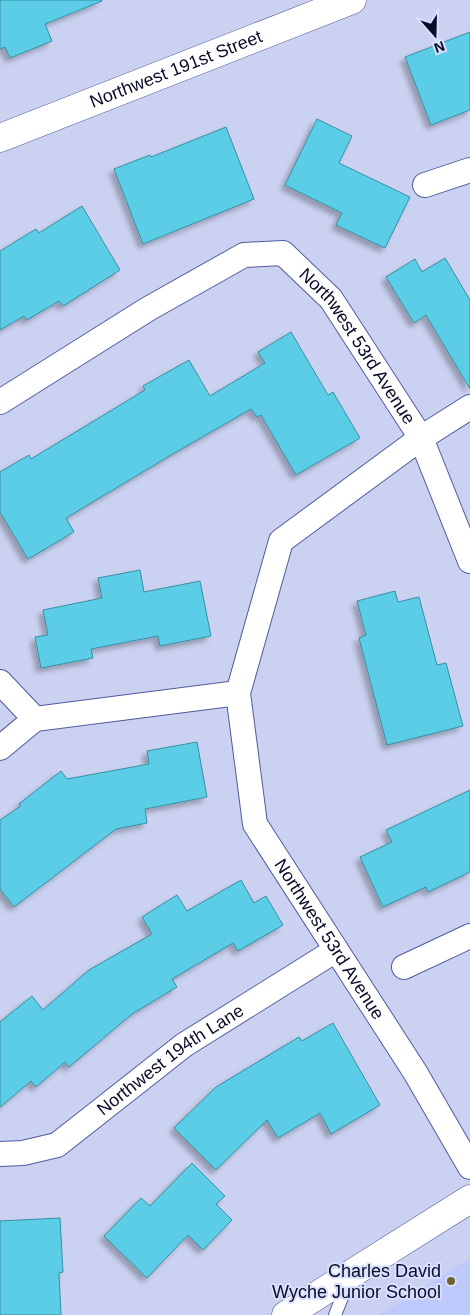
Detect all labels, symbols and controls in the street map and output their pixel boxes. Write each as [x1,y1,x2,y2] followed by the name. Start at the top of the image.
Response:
[410,10,460,60] north arrow
[87,26,265,112] street label: Northwest 191st Street
[432,38,447,56] text: N
[295,264,419,428] street label: Northwest 53rd Avenue
[270,855,388,1023] street label: Northwest 53rd Avenue
[93,1000,247,1119] street label: Northwest 194th Lane
[272,1261,441,1302] place label: Charles David Wyche Junior School
[445,1275,457,1287] marker: Charles David Wyche Junior School

